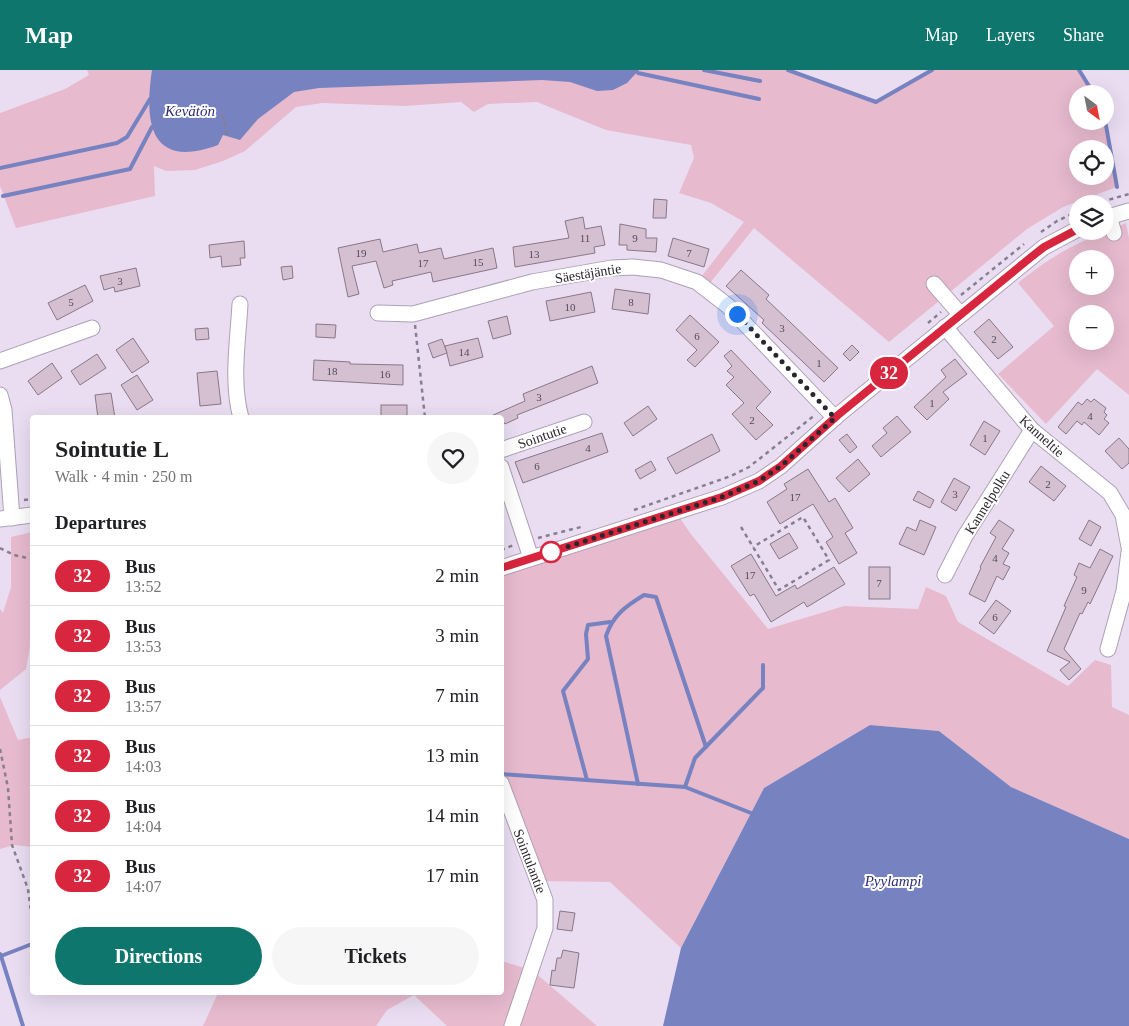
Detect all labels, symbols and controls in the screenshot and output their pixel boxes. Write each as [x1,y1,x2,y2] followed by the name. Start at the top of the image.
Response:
[25,22,73,48] text: Map
[925,25,958,45] text: Map
[986,25,1035,45] text: Layers
[1063,25,1104,45] text: Share
[1069,85,1114,130] north arrow
[1069,85,1114,350] map controls
[164,103,215,119] water label: Kevätön
[1069,140,1114,185] button: locate
[1069,195,1114,240] button: layers
[580,232,590,244] house number: 11
[632,232,638,244] house number: 9
[356,247,367,259] house number: 19
[686,247,692,259] house number: 7
[529,248,540,260] house number: 13
[1069,250,1114,295] button: +
[473,256,484,268] house number: 15
[418,257,429,269] house number: 17
[554,261,622,286] street label: Säestäjäntie
[117,275,123,287] house number: 3
[68,296,74,308] house number: 5
[628,296,634,308] house number: 8
[565,301,576,313] house number: 10
[725,302,750,327] your location
[1069,305,1114,350] button: −
[779,322,785,334] house number: 3
[694,330,700,342] house number: 6
[991,333,997,345] house number: 2
[459,346,470,358] house number: 14
[816,357,822,369] house number: 1
[866,357,912,389] line badge: 32
[880,363,898,383] text: 32
[327,365,338,377] house number: 18
[380,368,391,380] house number: 16
[536,391,542,403] house number: 3
[929,397,935,409] house number: 1
[1087,410,1093,422] house number: 4
[1016,413,1067,460] street label: Kanneltie
[749,414,755,426] house number: 2
[516,421,569,452] street label: Sointutie
[427,432,479,484] button: heart
[982,432,988,444] house number: 1
[55,436,169,462] text: Sointutie L
[585,442,591,454] house number: 4
[534,460,540,472] house number: 6
[55,468,192,485] text: Walk · 4 min · 250 m
[962,468,1013,537] street label: Kannelpolku
[1045,478,1051,490] house number: 2
[952,488,958,500] house number: 3
[790,491,801,503] house number: 17
[55,512,146,533] text: Departures
[540,541,562,563] unlabelled marker
[992,552,998,564] house number: 4
[125,556,156,577] text: Bus
[435,565,479,586] text: 2 min
[74,566,92,586] text: 32
[745,569,756,581] house number: 17
[876,577,882,589] house number: 7
[125,578,161,595] text: 13:52
[1081,584,1087,596] house number: 9
[992,611,998,623] house number: 6
[125,616,156,637] text: Bus
[435,625,479,646] text: 3 min
[74,626,92,646] text: 32
[125,638,161,655] text: 13:53
[125,676,156,697] text: Bus
[435,685,479,706] text: 7 min
[74,686,92,706] text: 32
[125,698,161,715] text: 13:57
[125,736,156,757] text: Bus
[426,745,479,766] text: 13 min
[74,746,92,766] text: 32
[125,758,161,775] text: 14:03
[125,796,156,817] text: Bus
[426,805,479,826] text: 14 min
[74,806,92,826] text: 32
[125,818,161,835] text: 14:04
[510,827,549,895] street label: Sointulantie
[125,856,156,877] text: Bus
[426,865,479,886] text: 17 min
[74,866,92,886] text: 32
[864,873,921,889] water label: Pyylampi
[125,878,161,895] text: 14:07
[55,927,262,985] button: Directions
[272,927,479,985] button: Tickets

